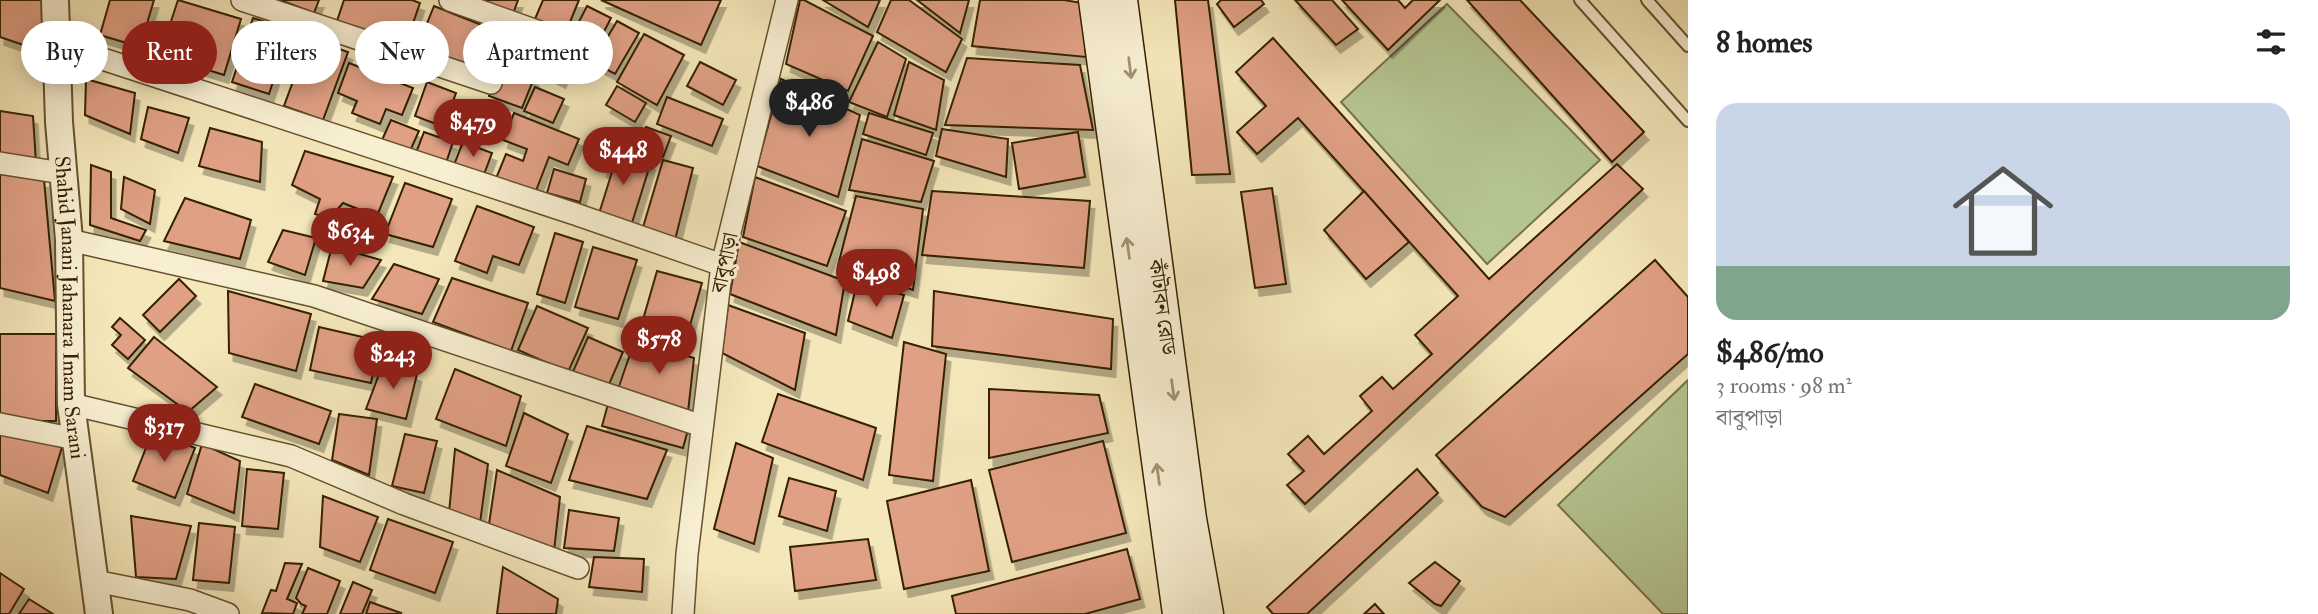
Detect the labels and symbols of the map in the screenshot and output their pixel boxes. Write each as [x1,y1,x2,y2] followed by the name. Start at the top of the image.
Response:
[1124,56,1137,79] one-way arrow
[768,80,850,139] pin: $486
[432,100,514,159] pin: $479
[582,128,664,187] pin: $448
[48,155,92,461] street label: Shahid Janani Jahanara Imam Sarani
[309,208,391,268] pin: $634
[705,230,745,297] street label: বাবুপাড়া
[1121,237,1134,260] one-way arrow
[835,250,917,309] pin: $498
[1142,256,1182,358] street label: কাঁটাবন রোড
[618,316,700,376] pin: $578
[352,332,434,391] pin: $243
[1167,378,1180,401] one-way arrow
[123,405,205,464] pin: $317
[1151,463,1164,485] one-way arrow

